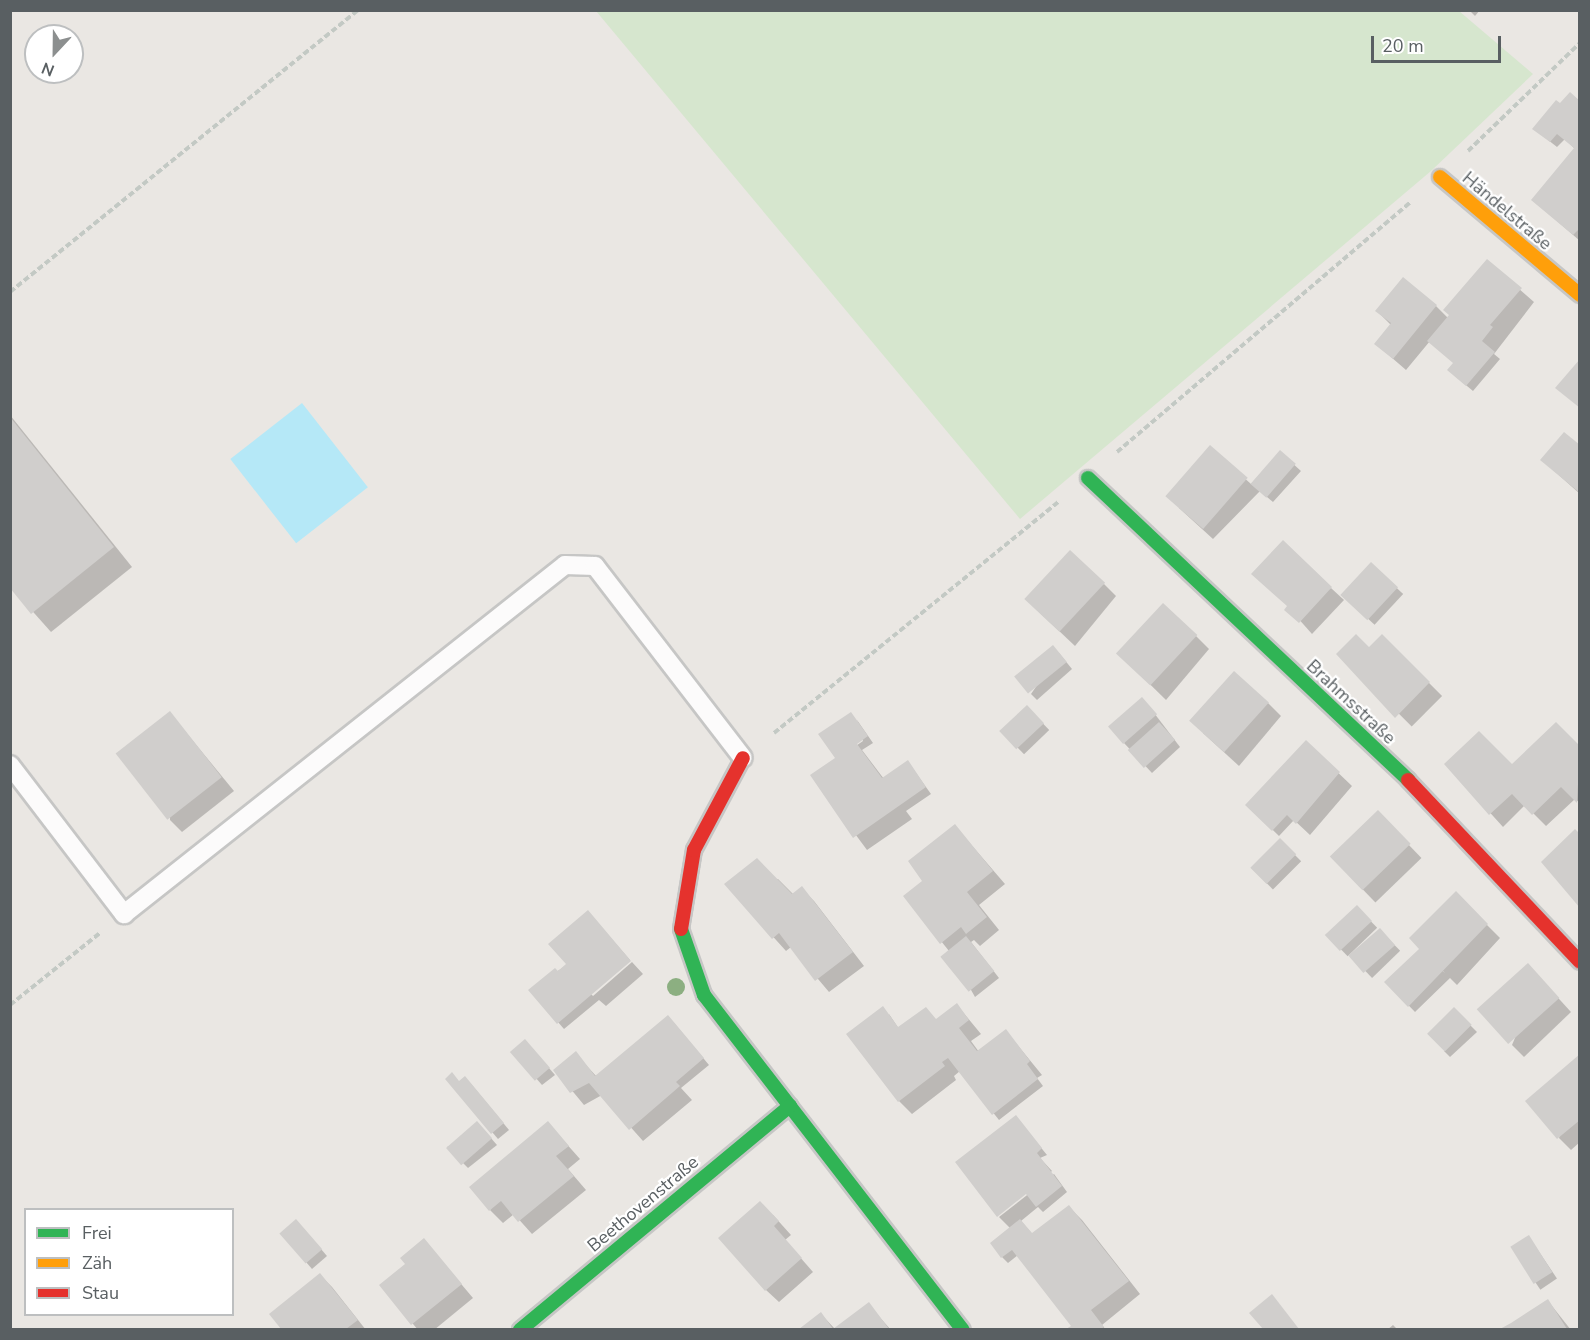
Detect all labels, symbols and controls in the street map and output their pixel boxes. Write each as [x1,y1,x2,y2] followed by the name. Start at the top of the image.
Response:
[24,24,84,84] north arrow
[1374,24,1504,62] scale bar
[1382,34,1424,58] text: 20 m
[38,56,58,81] text: N
[1458,167,1556,255] street label: Händelstraße
[1302,655,1400,749] street label: Brahmsstraße
[583,1151,703,1257] street label: Beethovenstraße
[24,1208,234,1316] legend
[82,1221,112,1245] text: Frei
[82,1251,112,1275] text: Zäh
[82,1281,119,1305] text: Stau

